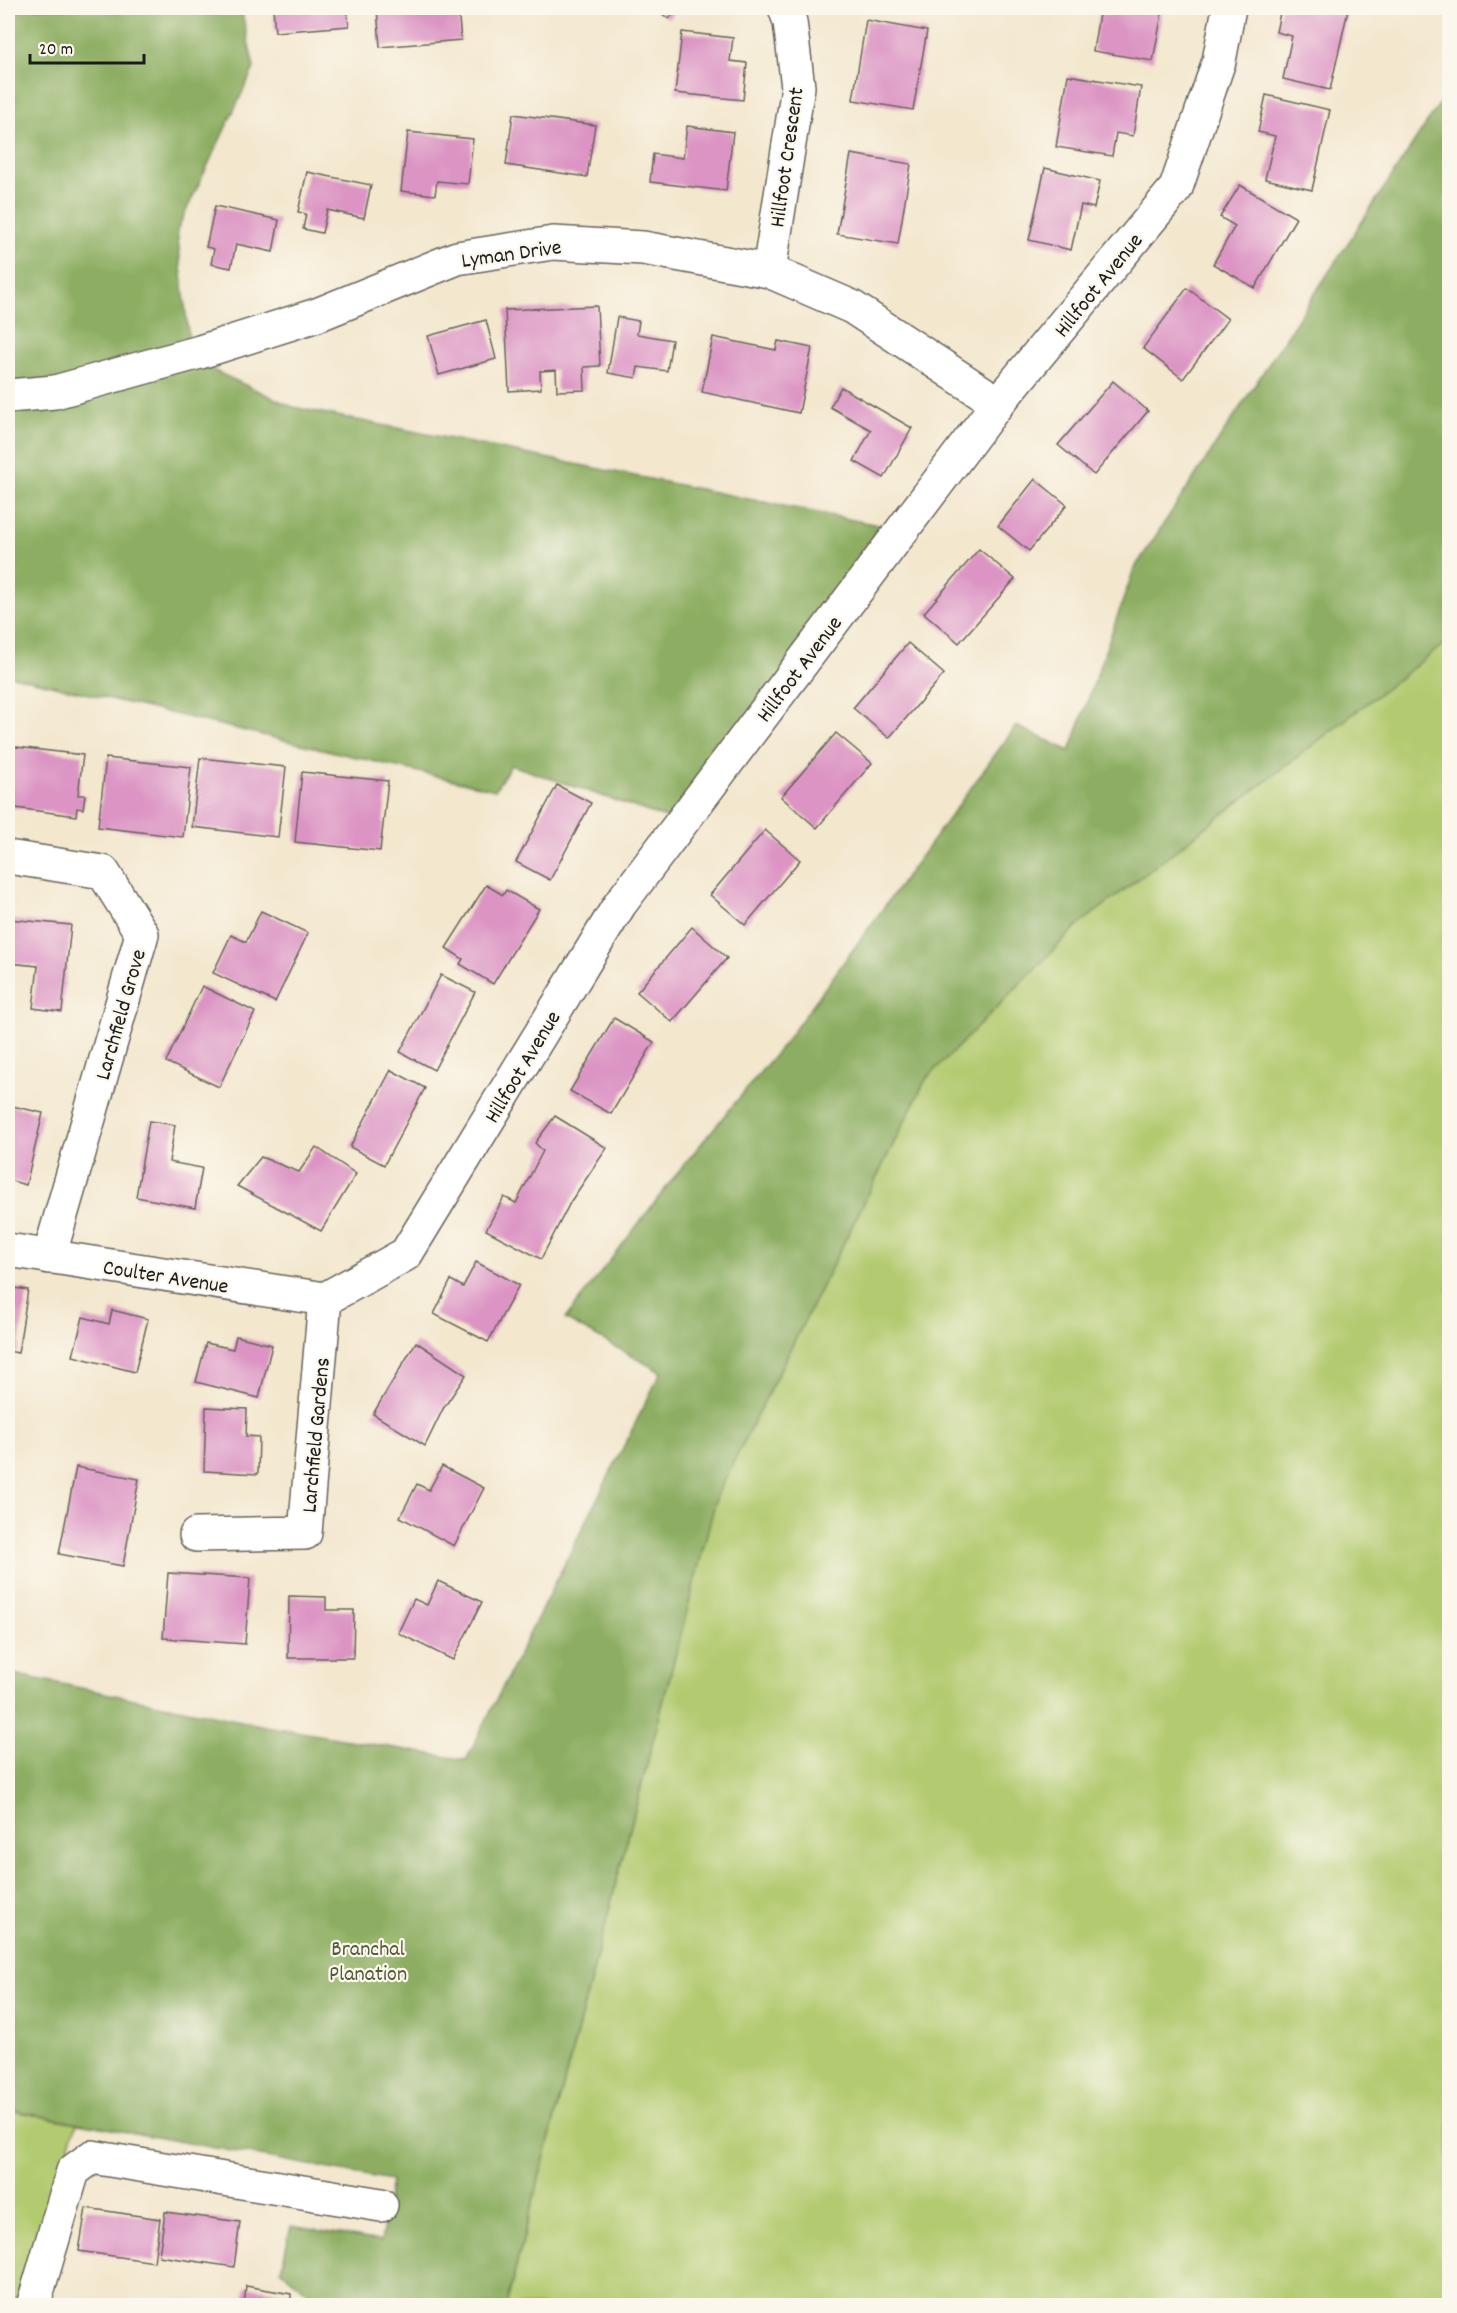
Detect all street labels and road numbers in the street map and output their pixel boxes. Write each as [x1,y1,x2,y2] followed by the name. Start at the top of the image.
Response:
[763,86,814,229] street label: Hillfoot Crescent
[1048,227,1152,345] street label: Hillfoot Avenue
[459,233,564,278] street label: Lyman Drive
[750,610,851,730] street label: Hillfoot Avenue
[89,946,156,1084] street label: Larchfield Grove
[478,1006,570,1130] street label: Hillfoot Avenue
[101,1253,230,1304] street label: Coulter Avenue
[295,1356,340,1514] street label: Larchfield Gardens

